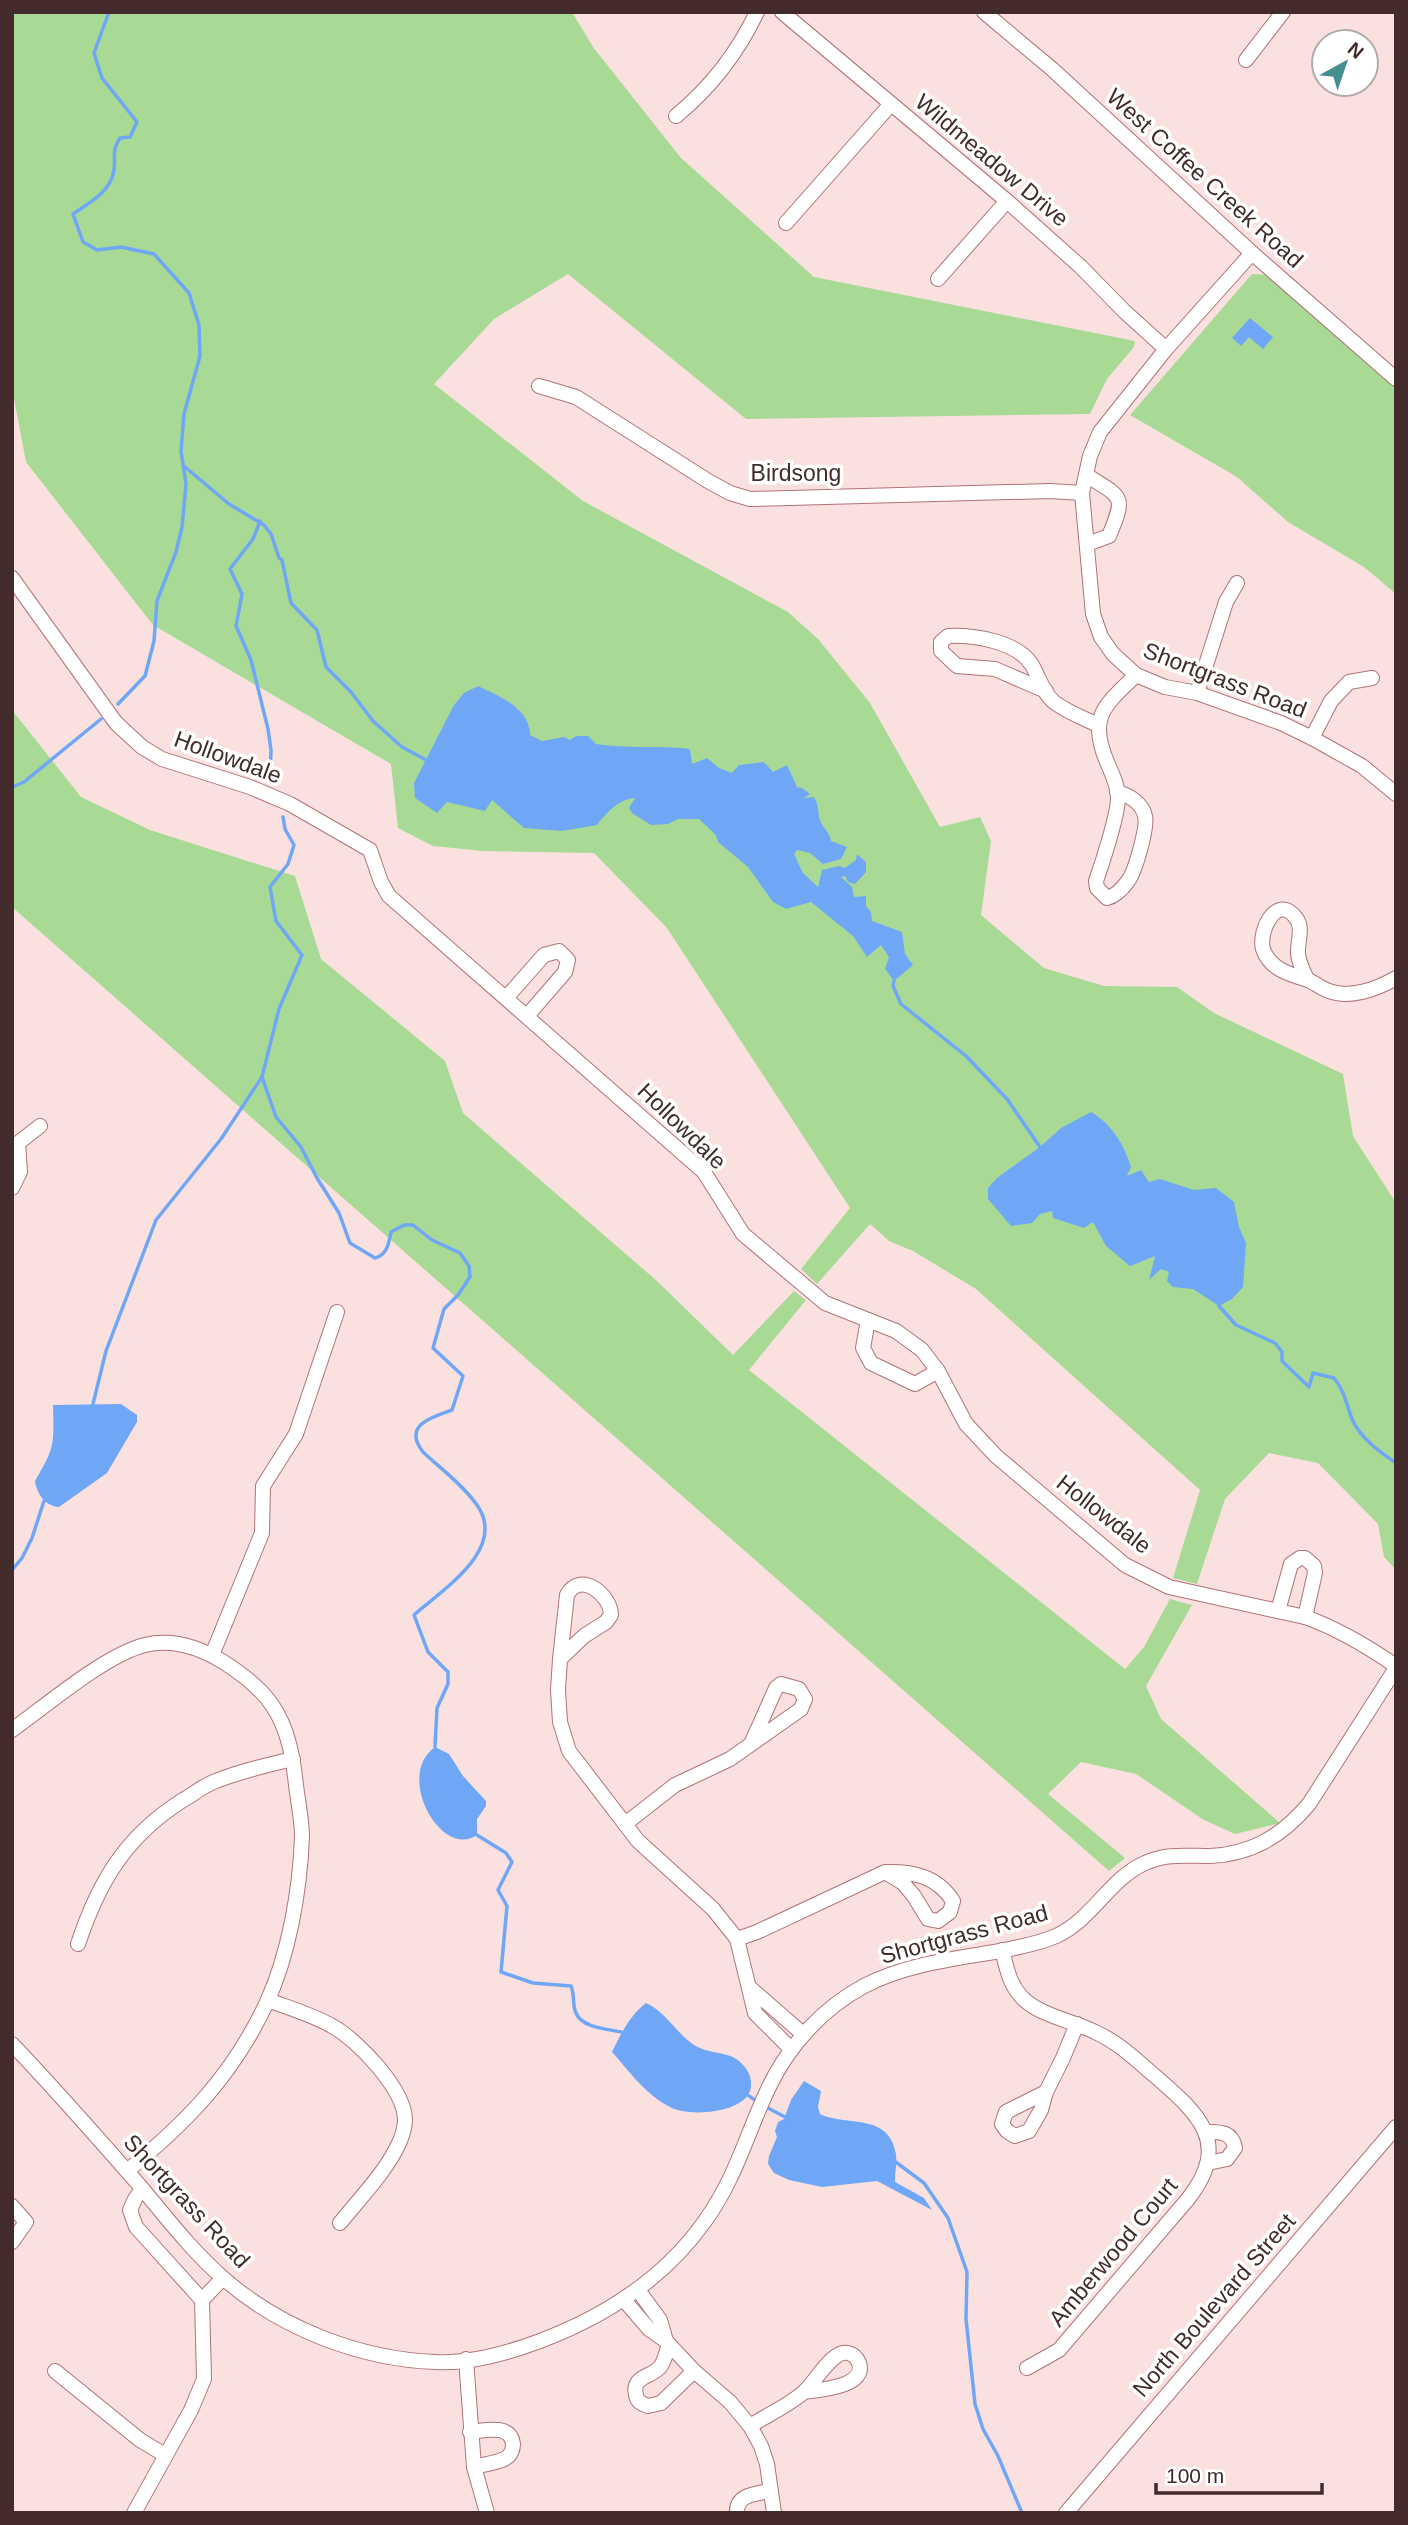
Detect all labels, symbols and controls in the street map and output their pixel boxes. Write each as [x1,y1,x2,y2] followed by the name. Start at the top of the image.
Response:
[1310,28,1380,98] north arrow
[1344,38,1368,63] text: N
[1102,83,1308,273] street label: West Coffee Creek Road
[910,88,1074,232] street label: Wildmeadow Drive
[751,460,841,486] street label: Birdsong
[1140,637,1310,723] street label: Shortgrass Road
[171,726,285,788] street label: Hollowdale
[633,1078,731,1174] street label: Hollowdale
[1052,1469,1156,1559] street label: Hollowdale
[877,1899,1051,1969] street label: Shortgrass Road
[119,2129,255,2273] street label: Shortgrass Road
[1043,2172,1183,2331] street label: Amberwood Court
[1127,2208,1301,2402] street label: North Boulevard Street
[1156,2452,1322,2496] scale bar
[1166,2464,1224,2487] text: 100 m

